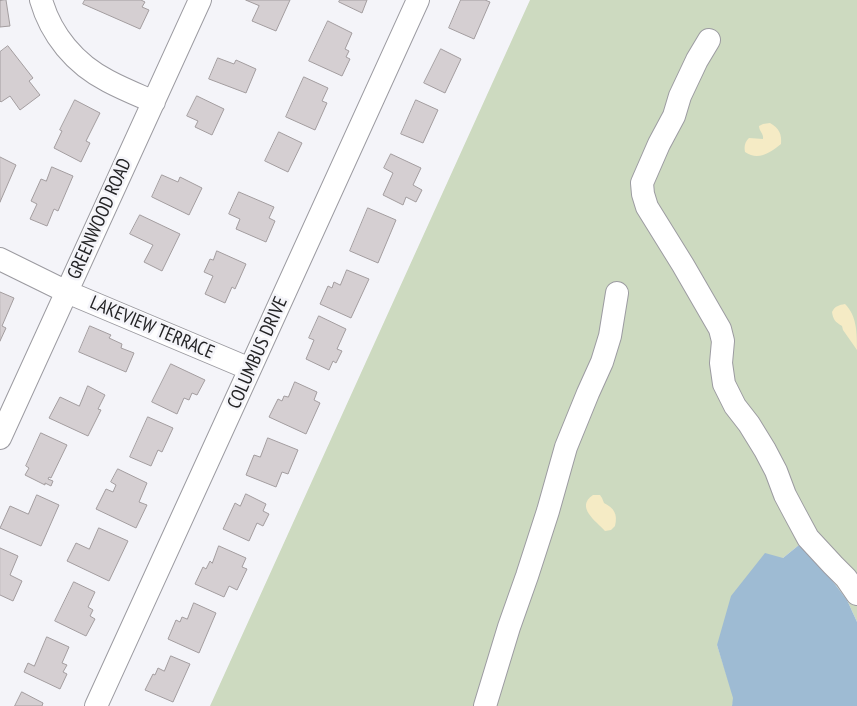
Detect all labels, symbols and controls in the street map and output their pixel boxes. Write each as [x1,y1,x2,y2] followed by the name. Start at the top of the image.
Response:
[63,155,137,283] street label: GREENWOOD ROAD
[87,292,217,364] street label: LAKEVIEW TERRACE
[223,294,293,412] street label: COLUMBUS DRIVE

